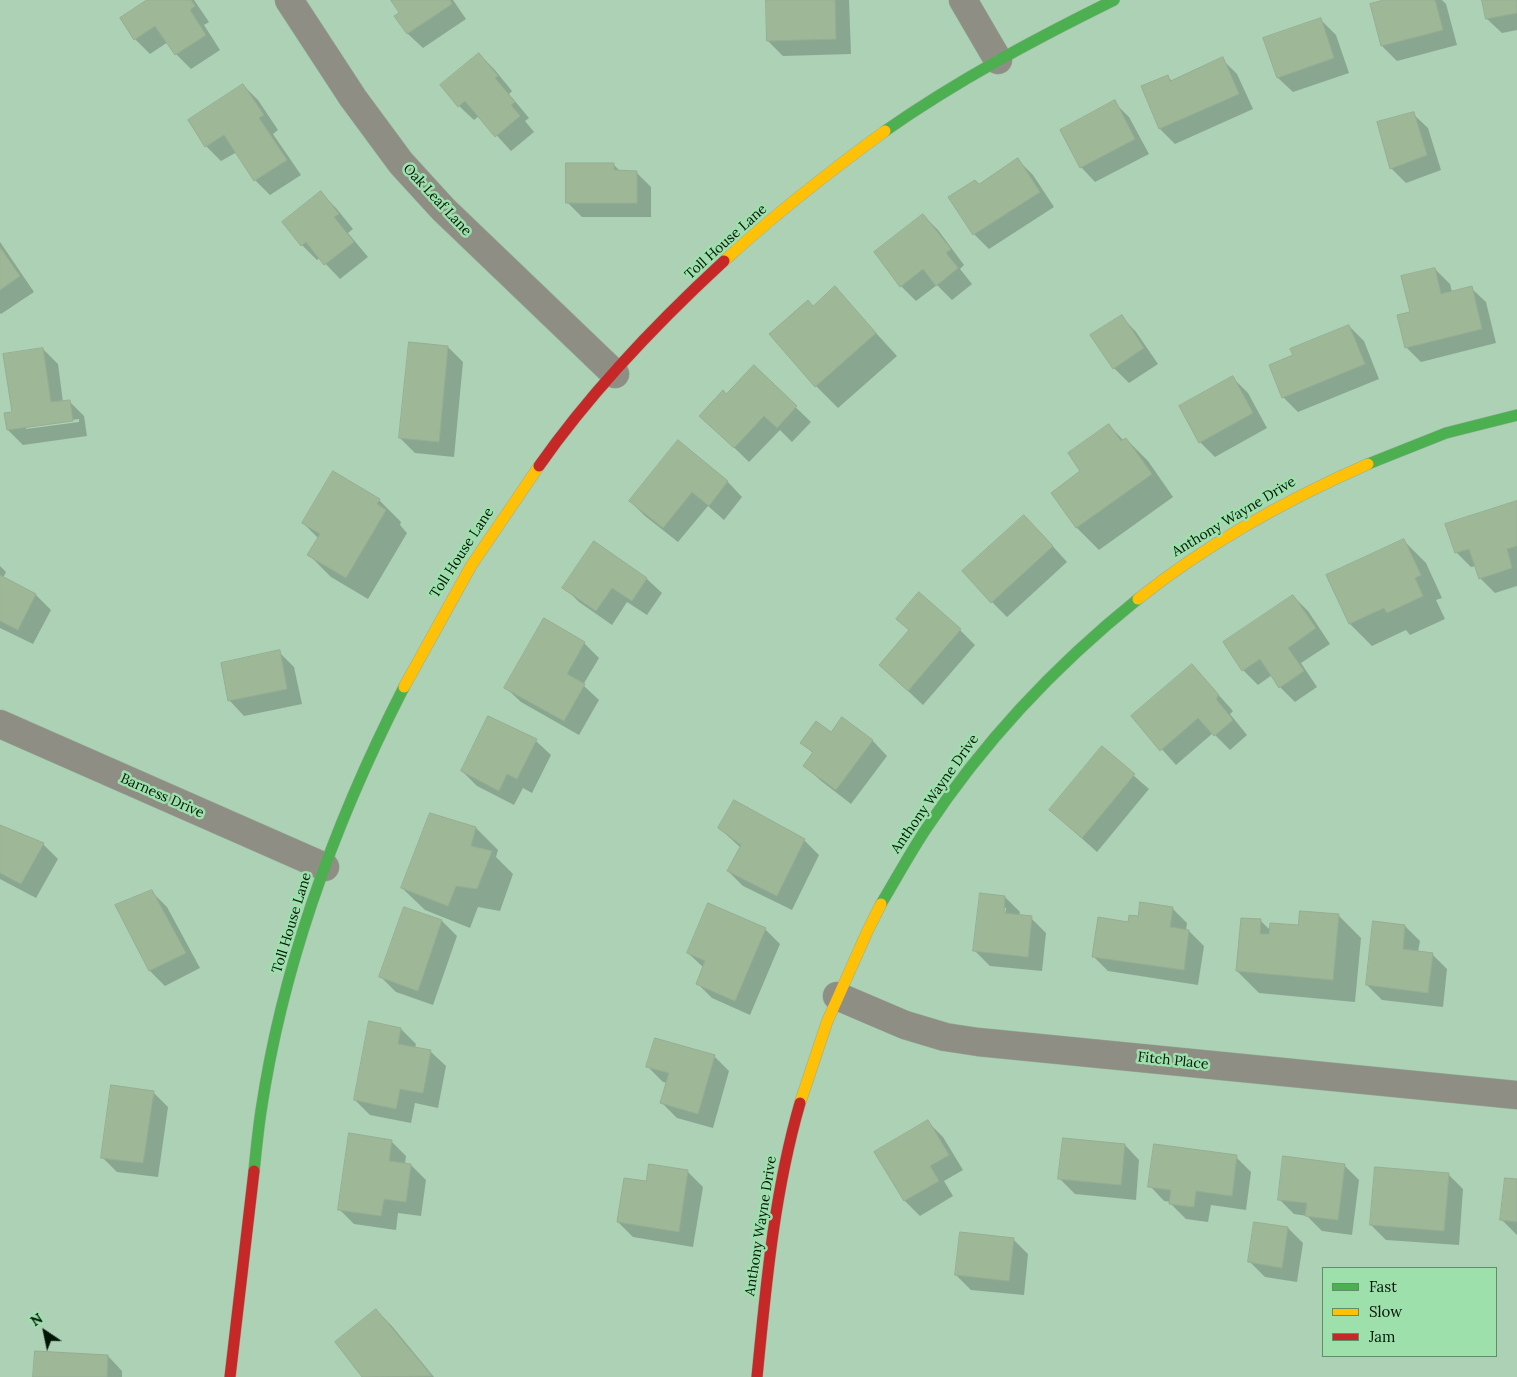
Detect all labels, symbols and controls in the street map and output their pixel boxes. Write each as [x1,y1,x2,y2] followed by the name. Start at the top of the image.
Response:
[399,160,475,240] street label: Oak Leaf Lane
[682,201,770,283] street label: Toll House Lane
[1169,473,1299,561] street label: Anthony Wayne Drive
[427,505,497,601] street label: Toll House Lane
[888,731,982,857] street label: Anthony Wayne Drive
[118,770,206,822] street label: Barness Drive
[269,871,315,975] street label: Toll House Lane
[1137,1049,1209,1073] street label: Fitch Place
[742,1155,780,1297] street label: Anthony Wayne Drive
[1322,1267,1497,1357] legend
[1369,1277,1397,1296] text: Fast
[1369,1302,1402,1321] text: Slow
[20,1307,70,1357] north arrow
[27,1309,46,1330] text: N
[1369,1327,1396,1346] text: Jam

